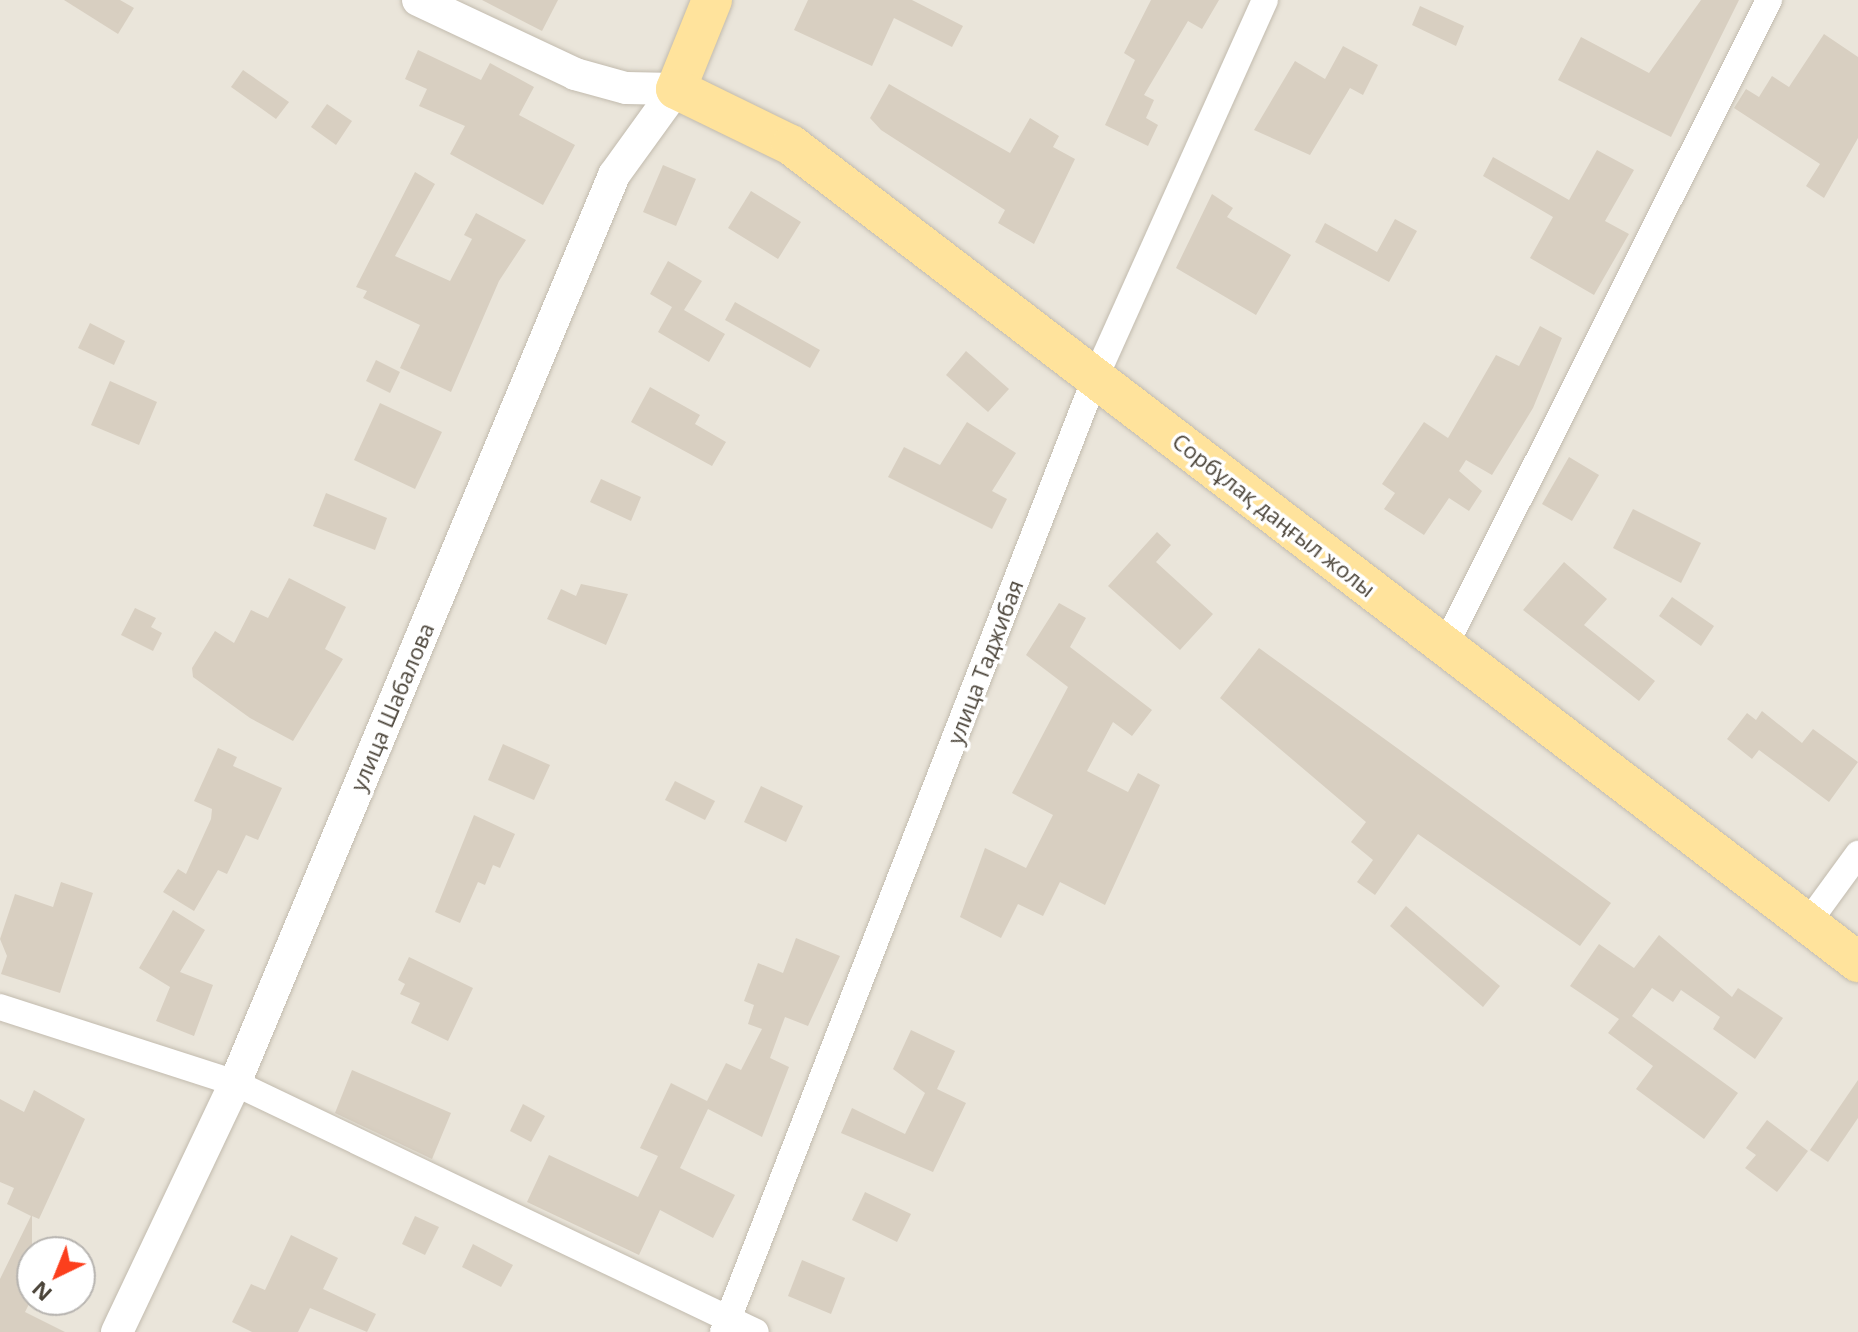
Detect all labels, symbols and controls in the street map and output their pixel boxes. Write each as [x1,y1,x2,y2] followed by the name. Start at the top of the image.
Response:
[1167,428,1381,602] street label: Сорбұлақ даңғыл жолы
[942,576,1028,748] street label: улица Таджибая
[345,619,439,795] street label: улица Шабалова
[16,1236,96,1316] north arrow
[24,1275,58,1309] text: N

